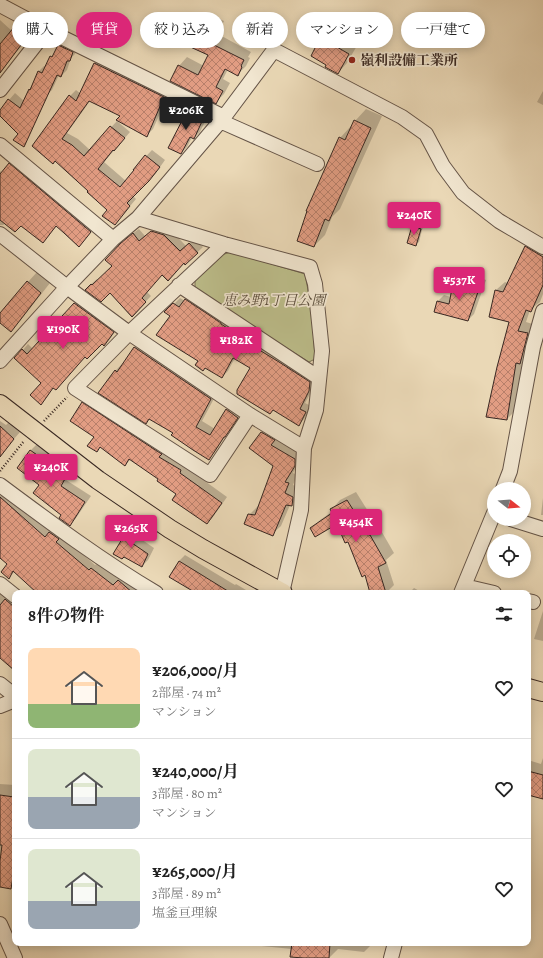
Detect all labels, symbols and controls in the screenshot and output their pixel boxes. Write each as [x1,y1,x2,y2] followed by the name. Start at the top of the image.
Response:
[12,12,68,48] chip: 購入
[76,12,132,48] chip: 賃貸
[140,12,224,48] chip: 絞り込み
[232,12,288,48] chip: 新着
[296,12,393,48] chip: マンション
[401,12,485,48] chip: 一戸建て
[360,51,458,70] place label: 嶺利設備工業所
[347,55,357,65] marker: 嶺利設備工業所
[158,97,214,131] pin: ¥206K
[169,101,203,118] text: ¥206K
[386,202,442,236] pin: ¥240K
[397,206,431,223] text: ¥240K
[431,267,487,301] pin: ¥537K
[443,271,475,288] text: ¥537K
[223,291,327,310] park label: 恵み野1丁目公園
[35,316,91,350] pin: ¥190K
[46,320,80,337] text: ¥190K
[208,327,264,361] pin: ¥182K
[219,331,253,348] text: ¥182K
[23,454,79,488] pin: ¥240K
[34,458,68,475] text: ¥240K
[487,482,531,526] north arrow
[487,482,531,578] map controls
[328,509,384,543] pin: ¥454K
[339,513,373,530] text: ¥454K
[103,515,159,549] pin: ¥265K
[114,519,148,536] text: ¥265K
[487,534,531,578] button: locate
[493,603,515,625] icon: filters
[28,604,104,627] text: 8件の物件
[152,659,239,682] text: ¥206,000/月
[60,664,108,712] icon: home
[493,677,515,699] icon: heart
[152,684,221,701] text: 2部屋 · 74 m²
[152,703,216,720] text: マンション
[152,760,239,783] text: ¥240,000/月
[60,765,108,813] icon: home
[493,778,515,800] icon: heart
[152,785,222,802] text: 3部屋 · 80 m²
[152,804,216,821] text: マンション
[152,860,238,883] text: ¥265,000/月
[60,865,108,913] icon: home
[493,878,515,900] icon: heart
[152,885,221,902] text: 3部屋 · 89 m²
[152,904,217,921] text: 塩釜亘理線

